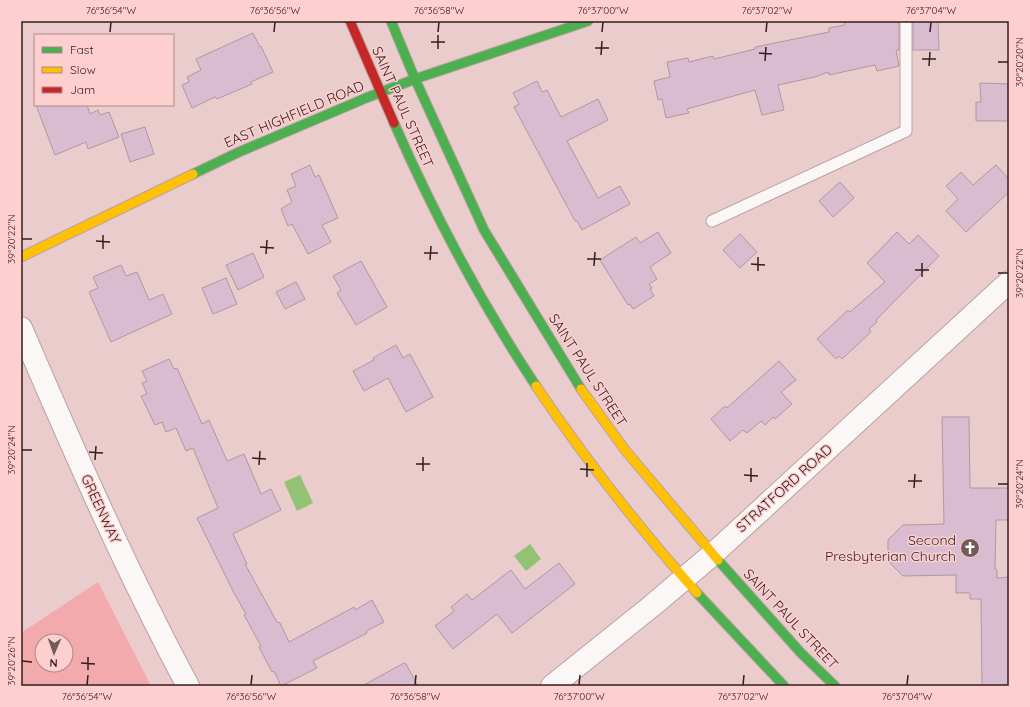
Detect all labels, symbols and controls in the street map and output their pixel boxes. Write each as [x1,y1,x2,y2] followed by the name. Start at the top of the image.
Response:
[86,4,136,17] text: 76°36'54"W
[250,4,301,17] text: 76°36'56"W
[414,4,465,17] text: 76°36'58"W
[577,4,629,17] text: 76°37'00"W
[742,4,793,17] text: 76°37'02"W
[906,4,957,17] text: 76°37'04"W
[34,34,174,106] legend
[1013,37,1026,87] text: 39°20'20"N
[70,42,94,57] text: Fast
[368,44,438,170] street label: SAINT PAUL STREET
[70,62,96,77] text: Slow
[221,76,367,152] street label: EAST HIGHFIELD ROAD
[70,82,95,97] text: Jam
[5,214,18,264] text: 39°20'22"N
[1013,248,1026,298] text: 39°20'22"N
[545,310,631,430] street label: SAINT PAUL STREET
[5,425,18,475] text: 39°20'24"N
[732,440,836,536] street label: STRATFORD ROAD
[1013,459,1026,509] text: 39°20'24"N
[77,471,125,547] street label: GREENWAY
[825,531,956,565] place label: Second Presbyterian Church
[959,537,981,559] church icon: Second Presbyterian Church
[740,565,842,673] street label: SAINT PAUL STREET
[34,633,74,673] north arrow
[5,636,18,686] text: 39°20'26"N
[49,656,58,670] text: N
[62,690,112,703] text: 76°36'54"W
[226,690,277,703] text: 76°36'56"W
[390,690,441,703] text: 76°36'58"W
[553,690,605,703] text: 76°37'00"W
[718,690,769,703] text: 76°37'02"W
[882,690,933,703] text: 76°37'04"W

